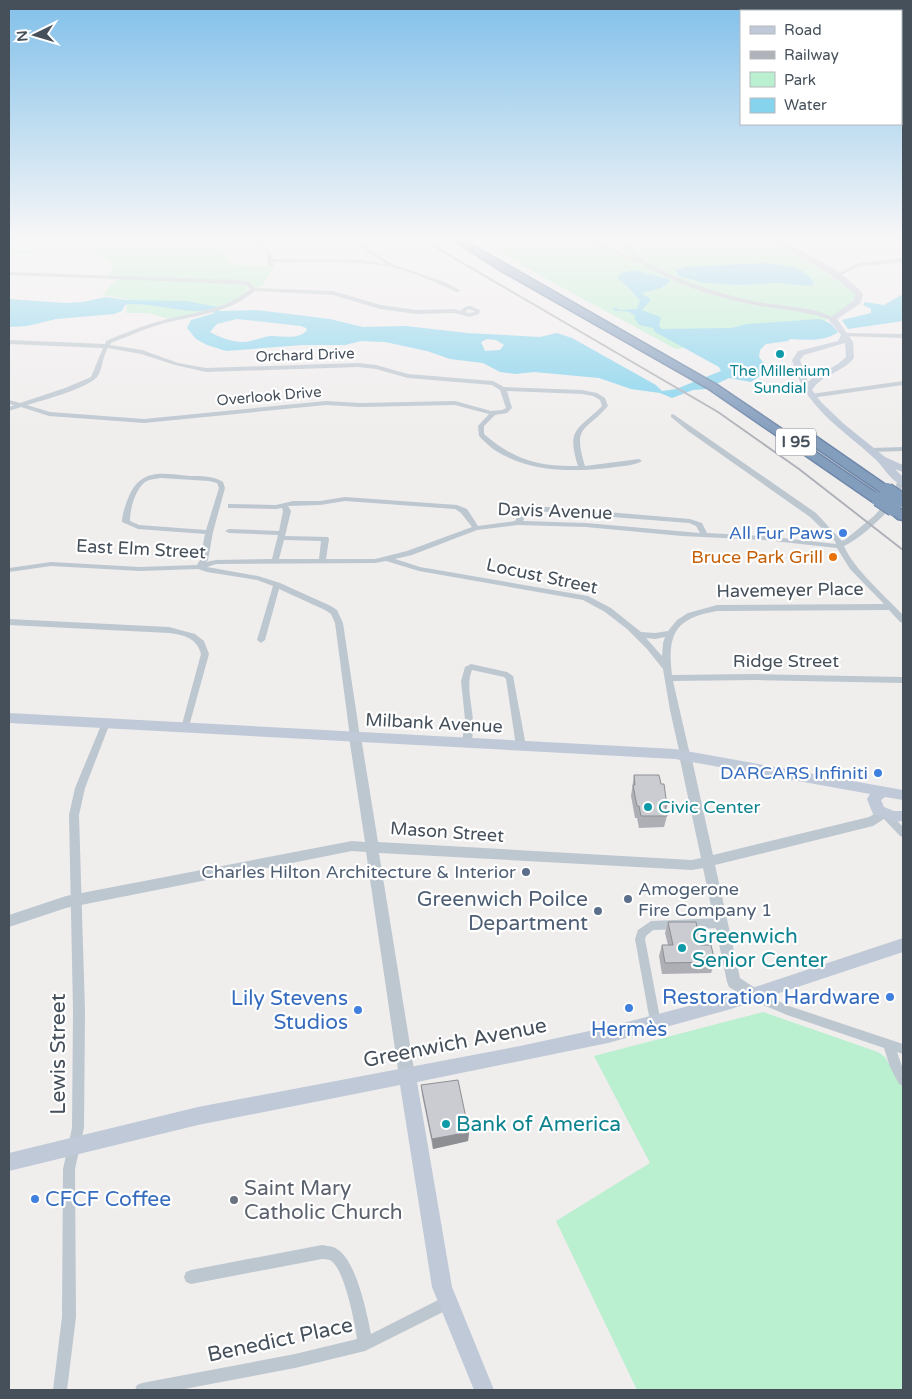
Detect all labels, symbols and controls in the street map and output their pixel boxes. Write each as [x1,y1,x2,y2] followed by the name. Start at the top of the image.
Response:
[10,10,60,60] north arrow
[740,10,902,125] legend
[784,21,822,39] text: Road
[14,30,32,42] text: N
[784,46,839,64] text: Railway
[784,71,816,89] text: Park
[784,96,827,114] text: Water
[255,344,355,366] street label: Orchard Drive
[774,348,786,360] marker: The Millenium Sundial
[730,362,830,397] place label: The Millenium Sundial
[216,382,322,410] street label: Overlook Drive
[776,428,816,456] road number: I 95
[497,498,613,524] street label: Davis Avenue
[729,522,833,544] place label: All Fur Paws
[837,527,849,539] marker: All Fur Paws
[75,535,207,563] street label: East Elm Street
[691,546,823,568] place label: Bruce Park Grill
[827,551,839,563] marker: Bruce Park Grill
[484,553,600,599] street label: Locust Street
[716,578,864,602] street label: Havemeyer Place
[733,650,839,672] street label: Ridge Street
[365,708,503,738] street label: Milbank Avenue
[720,762,868,784] place label: DARCARS Infiniti
[872,767,884,779] marker: DARCARS Infiniti
[658,796,760,818] place label: Civic Center
[642,801,654,813] marker: Civic Center
[389,817,505,847] street label: Mason Street
[201,861,516,883] place label: Charles Hilton Architecture & Interior
[520,866,532,878] marker: Charles Hilton Architecture & Interior
[638,878,772,921] place label: Amogerone Fire Company 1
[417,887,588,936] place label: Greenwich Poilce Department
[622,893,634,905] marker: Amogerone Fire Company 1
[592,905,604,917] marker: Greenwich Poilce Department
[692,924,828,973] place label: Greenwich Senior Center
[676,942,688,954] marker: Greenwich Senior Center
[662,985,880,1010] place label: Restoration Hardware
[231,986,348,1035] place label: Lily Stevens Studios
[884,991,896,1003] marker: Restoration Hardware
[46,993,71,1115] street label: Lewis Street
[623,1002,635,1014] marker: Hermès
[352,1004,364,1016] marker: Lily Stevens Studios
[361,1013,549,1073] street label: Greenwich Avenue
[591,1017,667,1042] place label: Hermès
[456,1112,621,1137] place label: Bank of America
[440,1118,452,1130] marker: Bank of America
[244,1176,403,1225] place label: Saint Mary Catholic Church
[45,1187,171,1212] place label: CFCF Coffee
[29,1193,41,1205] marker: CFCF Coffee
[228,1194,240,1206] marker: Saint Mary Catholic Church
[205,1312,355,1368] street label: Benedict Place

